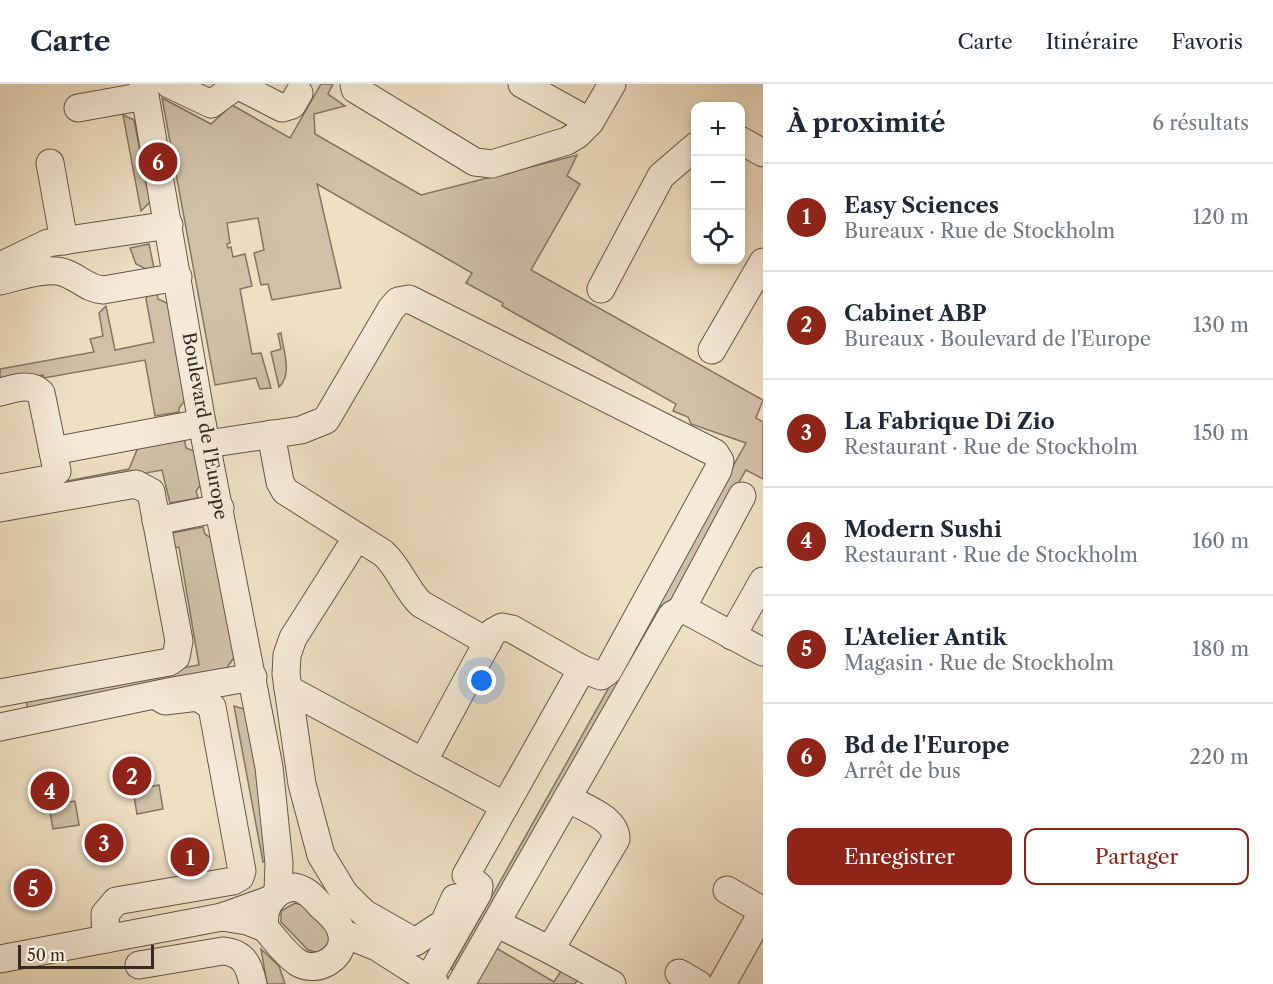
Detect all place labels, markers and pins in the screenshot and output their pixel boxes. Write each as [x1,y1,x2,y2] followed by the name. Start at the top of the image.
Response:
[138,140,178,184] pin: 6
[112,754,152,798] pin: 2
[31,768,70,814] pin: 4
[84,820,124,866] pin: 3
[170,834,210,880] pin: 1
[14,866,52,910] pin: 5

